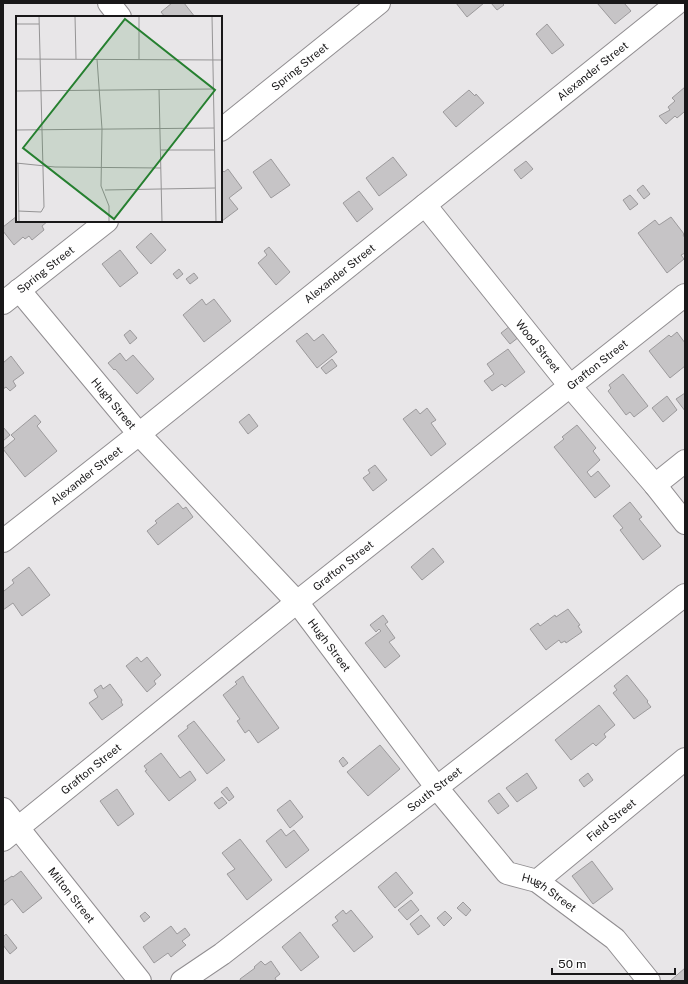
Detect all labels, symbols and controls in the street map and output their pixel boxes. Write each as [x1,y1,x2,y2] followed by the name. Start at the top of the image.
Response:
[16,16,222,222] inset map
[555,39,630,103] street label: Alexander Street
[269,40,330,93] street label: Spring Street
[302,241,377,305] street label: Alexander Street
[15,243,76,296] street label: Spring Street
[514,318,563,375] street label: Wood Street
[565,337,630,392] street label: Grafton Street
[89,376,138,432] street label: Hugh Street
[48,444,124,507] street label: Alexander Street
[310,538,376,593] street label: Grafton Street
[306,616,353,674] street label: Hugh Street
[58,741,123,797] street label: Grafton Street
[405,765,464,814] street label: South Street
[584,796,638,844] street label: Field Street
[46,865,97,925] street label: Milton Street
[521,871,579,914] street label: Hugh Street
[552,950,675,976] scale bar
[558,957,586,971] text: 50 m

